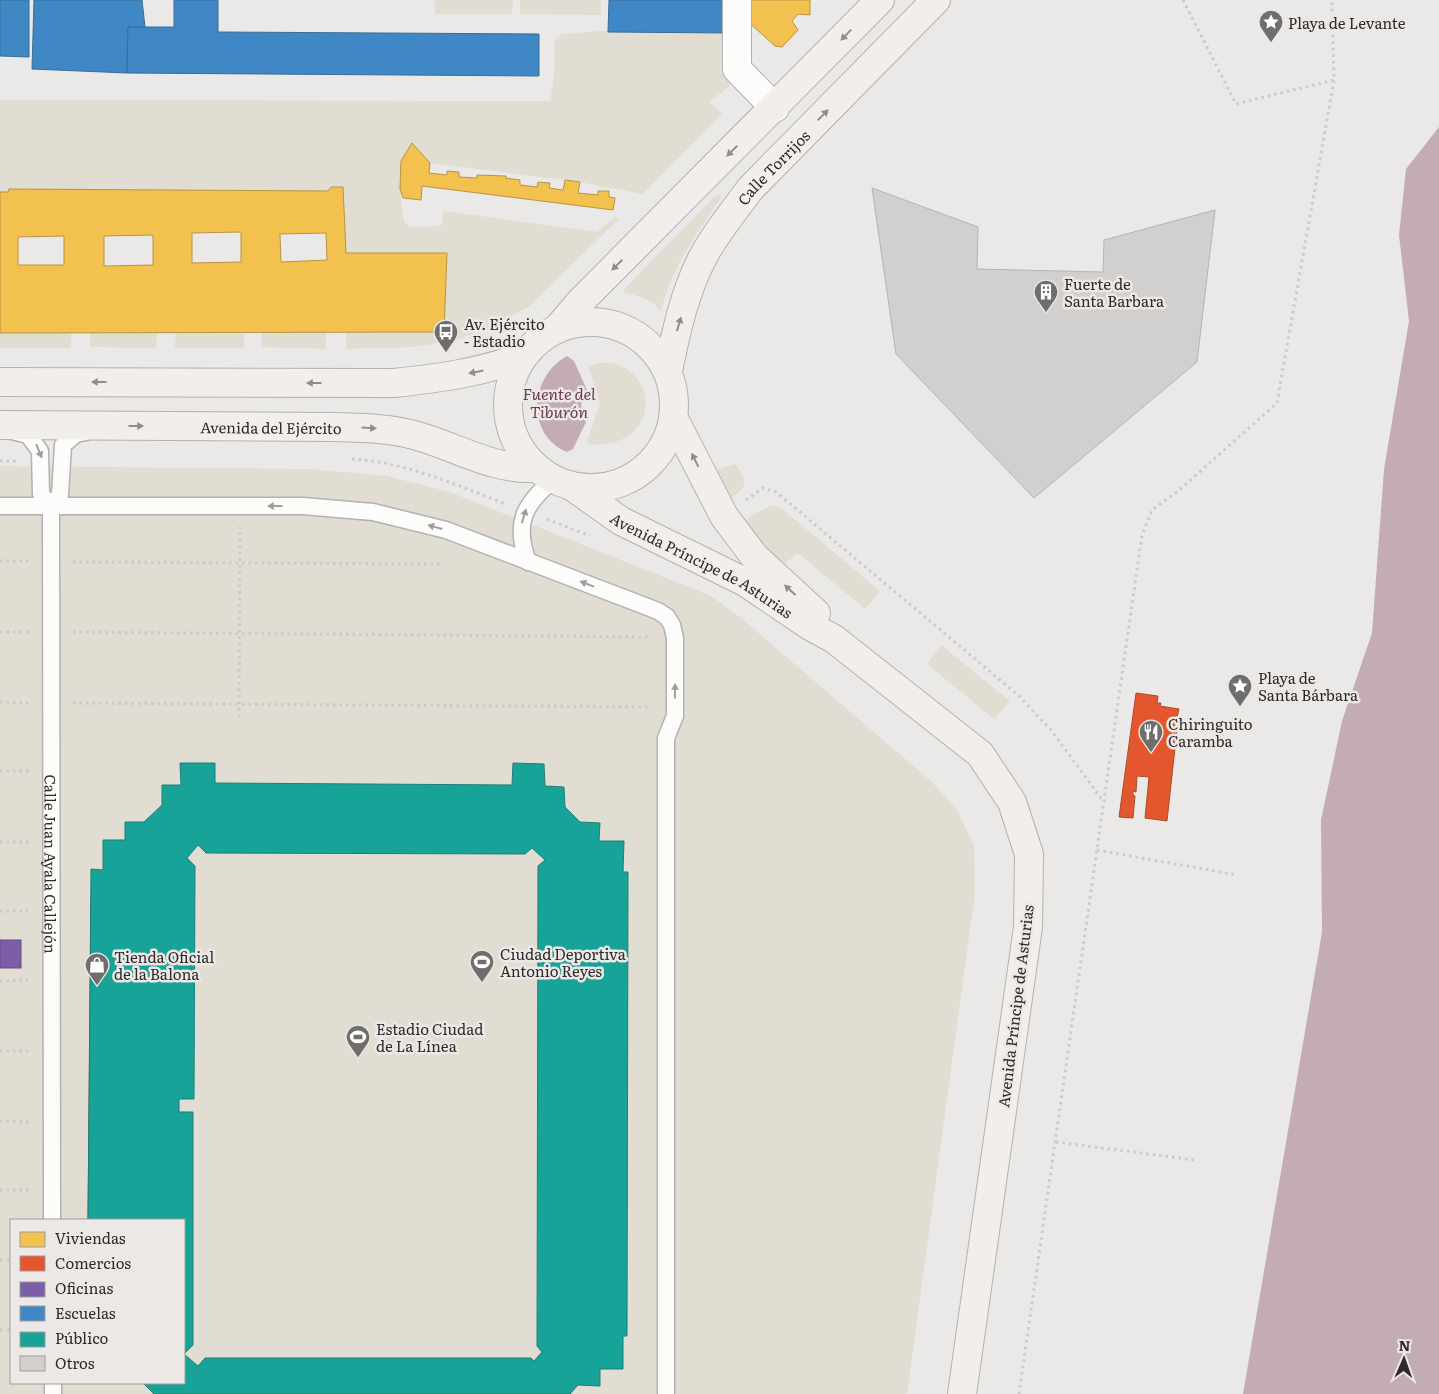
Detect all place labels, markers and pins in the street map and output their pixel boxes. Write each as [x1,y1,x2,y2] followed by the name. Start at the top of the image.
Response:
[1258,9,1284,43] place icon: Playa de Levante
[1288,11,1406,34] place label: Playa de Levante
[1064,272,1165,312] place label: Fuerte de Santa Barbara
[1033,279,1059,313] building icon: Fuerte de Santa Barbara
[464,312,545,352] place label: Av. Ejército - Estadio
[433,319,459,353] bus stop icon: Av. Ejército - Estadio
[1258,666,1359,706] place label: Playa de Santa Bárbara
[1227,673,1253,707] place icon: Playa de Santa Bárbara
[1168,712,1253,752] place label: Chiringuito Caramba
[1138,719,1164,753] restaurant icon: Chiringuito Caramba
[500,942,627,982] place label: Ciudad Deportiva Antonio Reyes
[114,945,214,985] place label: Tienda Oficial de la Balona
[469,949,495,983] sports icon: Ciudad Deportiva Antonio Reyes
[84,952,110,986] shop icon: Tienda Oficial de la Balona
[376,1017,483,1057] place label: Estadio Ciudad de La Línea
[345,1024,371,1058] sports icon: Estadio Ciudad de La Línea

